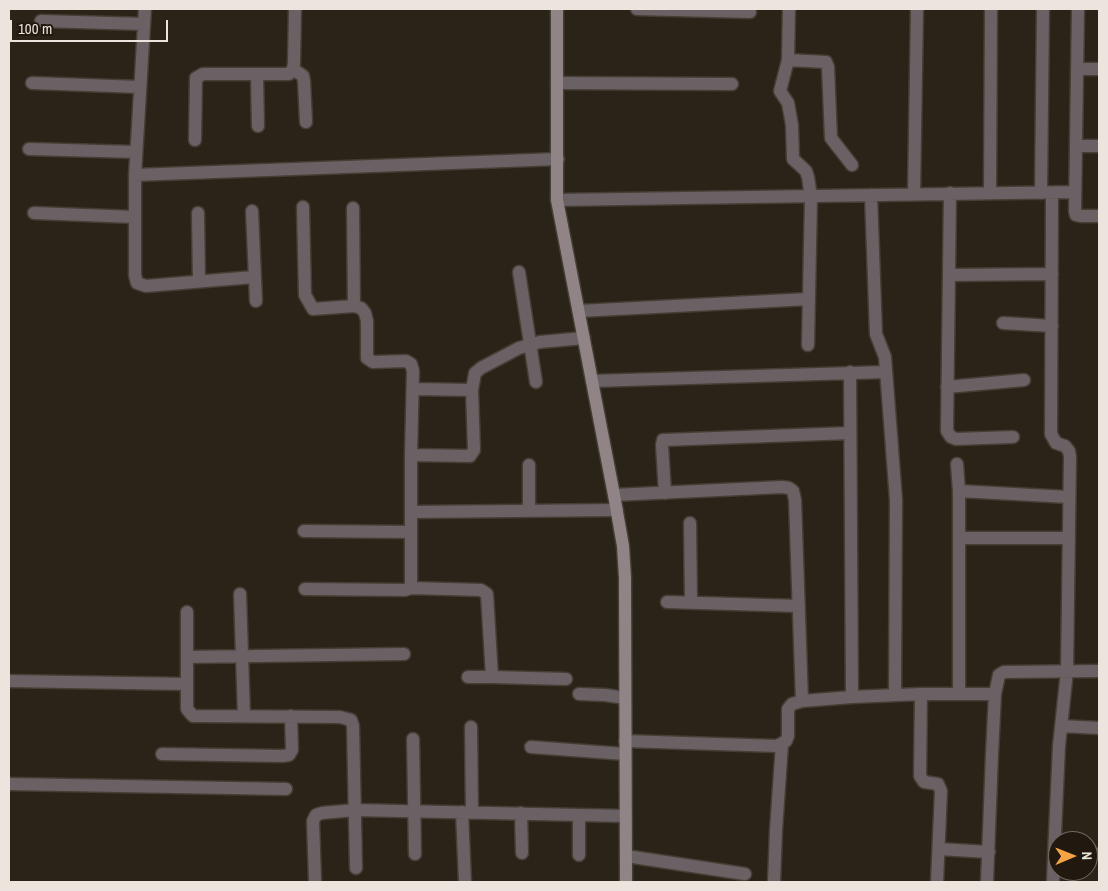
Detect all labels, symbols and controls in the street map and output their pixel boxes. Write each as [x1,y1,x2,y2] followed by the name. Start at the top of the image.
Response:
[12,10,170,42] scale bar
[18,18,52,39] text: 100 m
[1048,831,1098,881] north arrow
[1078,851,1096,860] text: N

